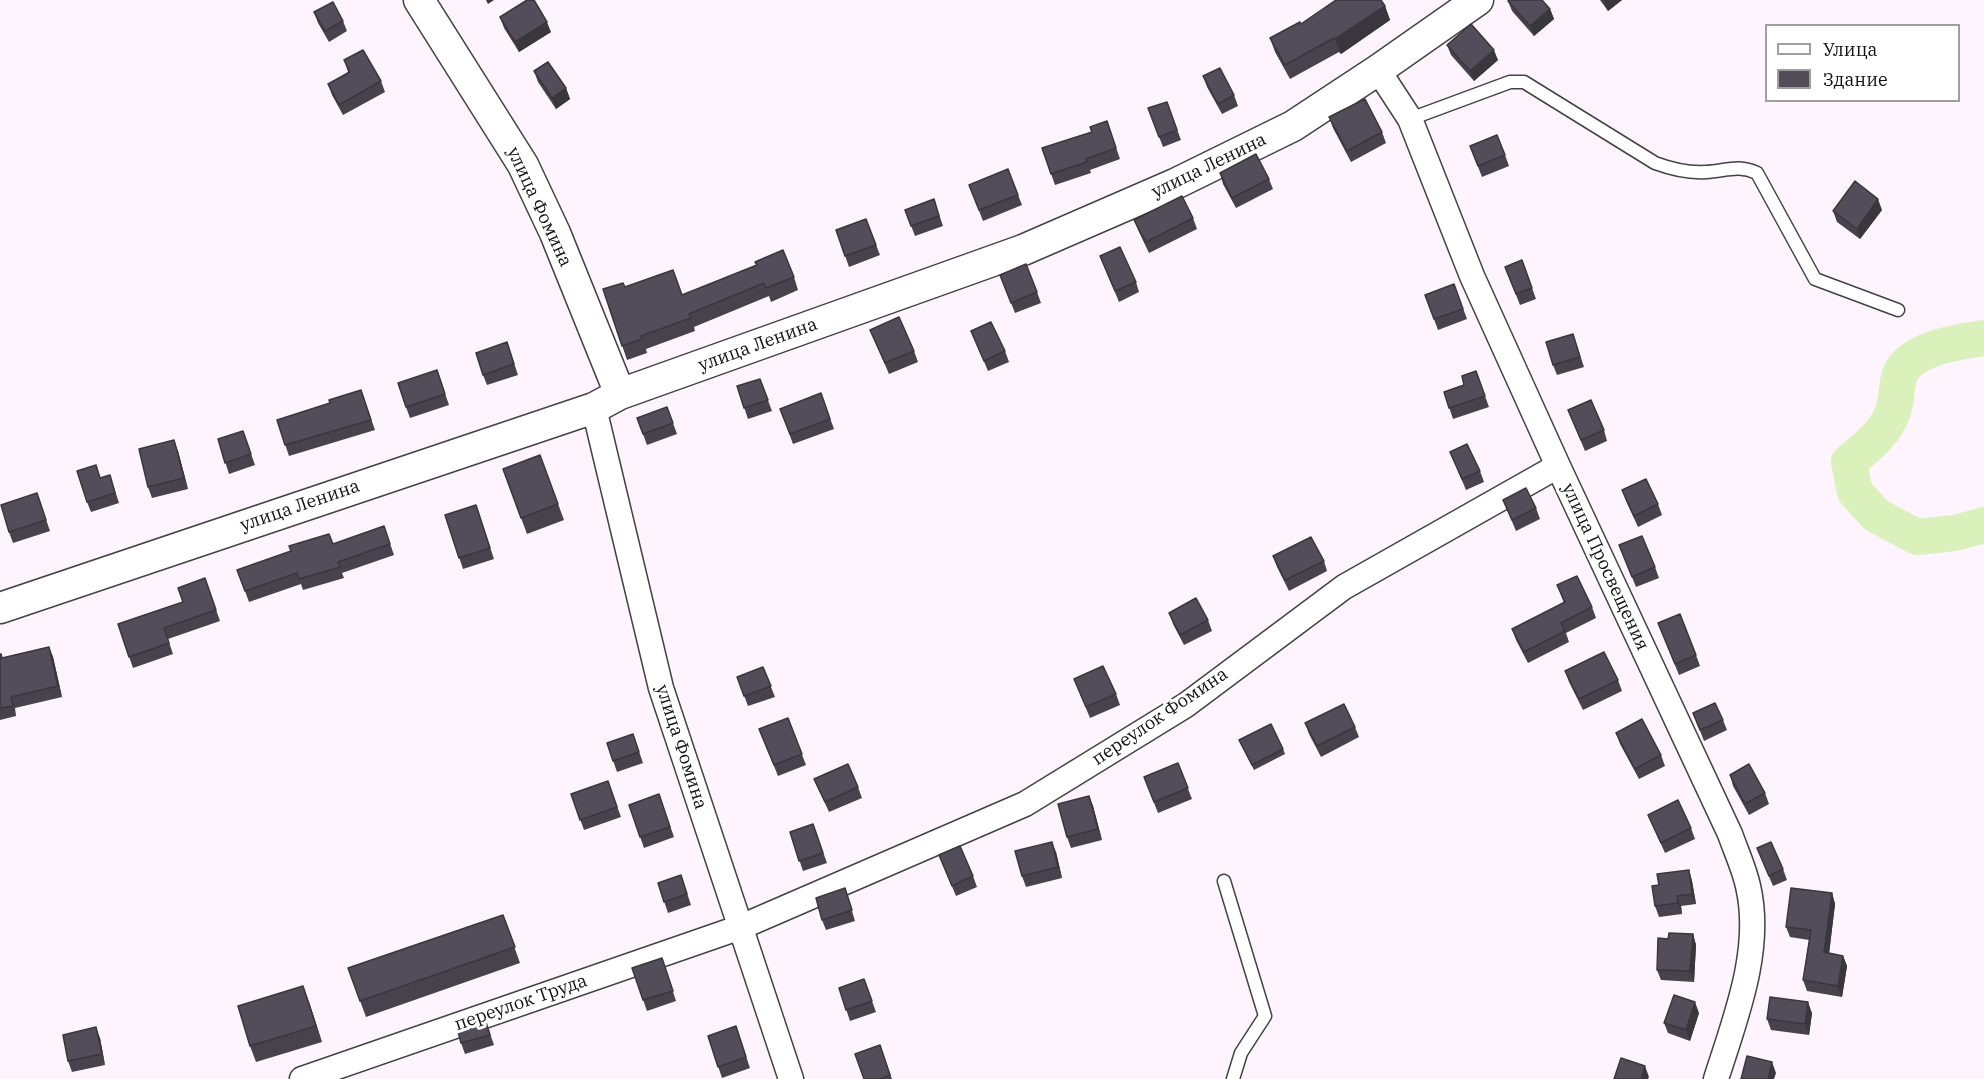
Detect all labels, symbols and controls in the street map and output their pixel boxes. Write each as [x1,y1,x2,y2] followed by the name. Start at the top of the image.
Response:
[1765,24,1960,102] legend
[1823,38,1877,61] text: Улица
[1823,68,1888,91] text: Здание
[1148,129,1270,203] street label: улица Ленина
[502,144,576,270] street label: улица Фомина
[696,313,820,377] street label: улица Ленина
[237,475,363,537] street label: улица Ленина
[1557,480,1653,654] street label: улица Просвещения
[1088,664,1232,770] street label: переулок Фомина
[651,682,711,812] street label: улица Фомина
[452,970,590,1036] street label: переулок Труда

